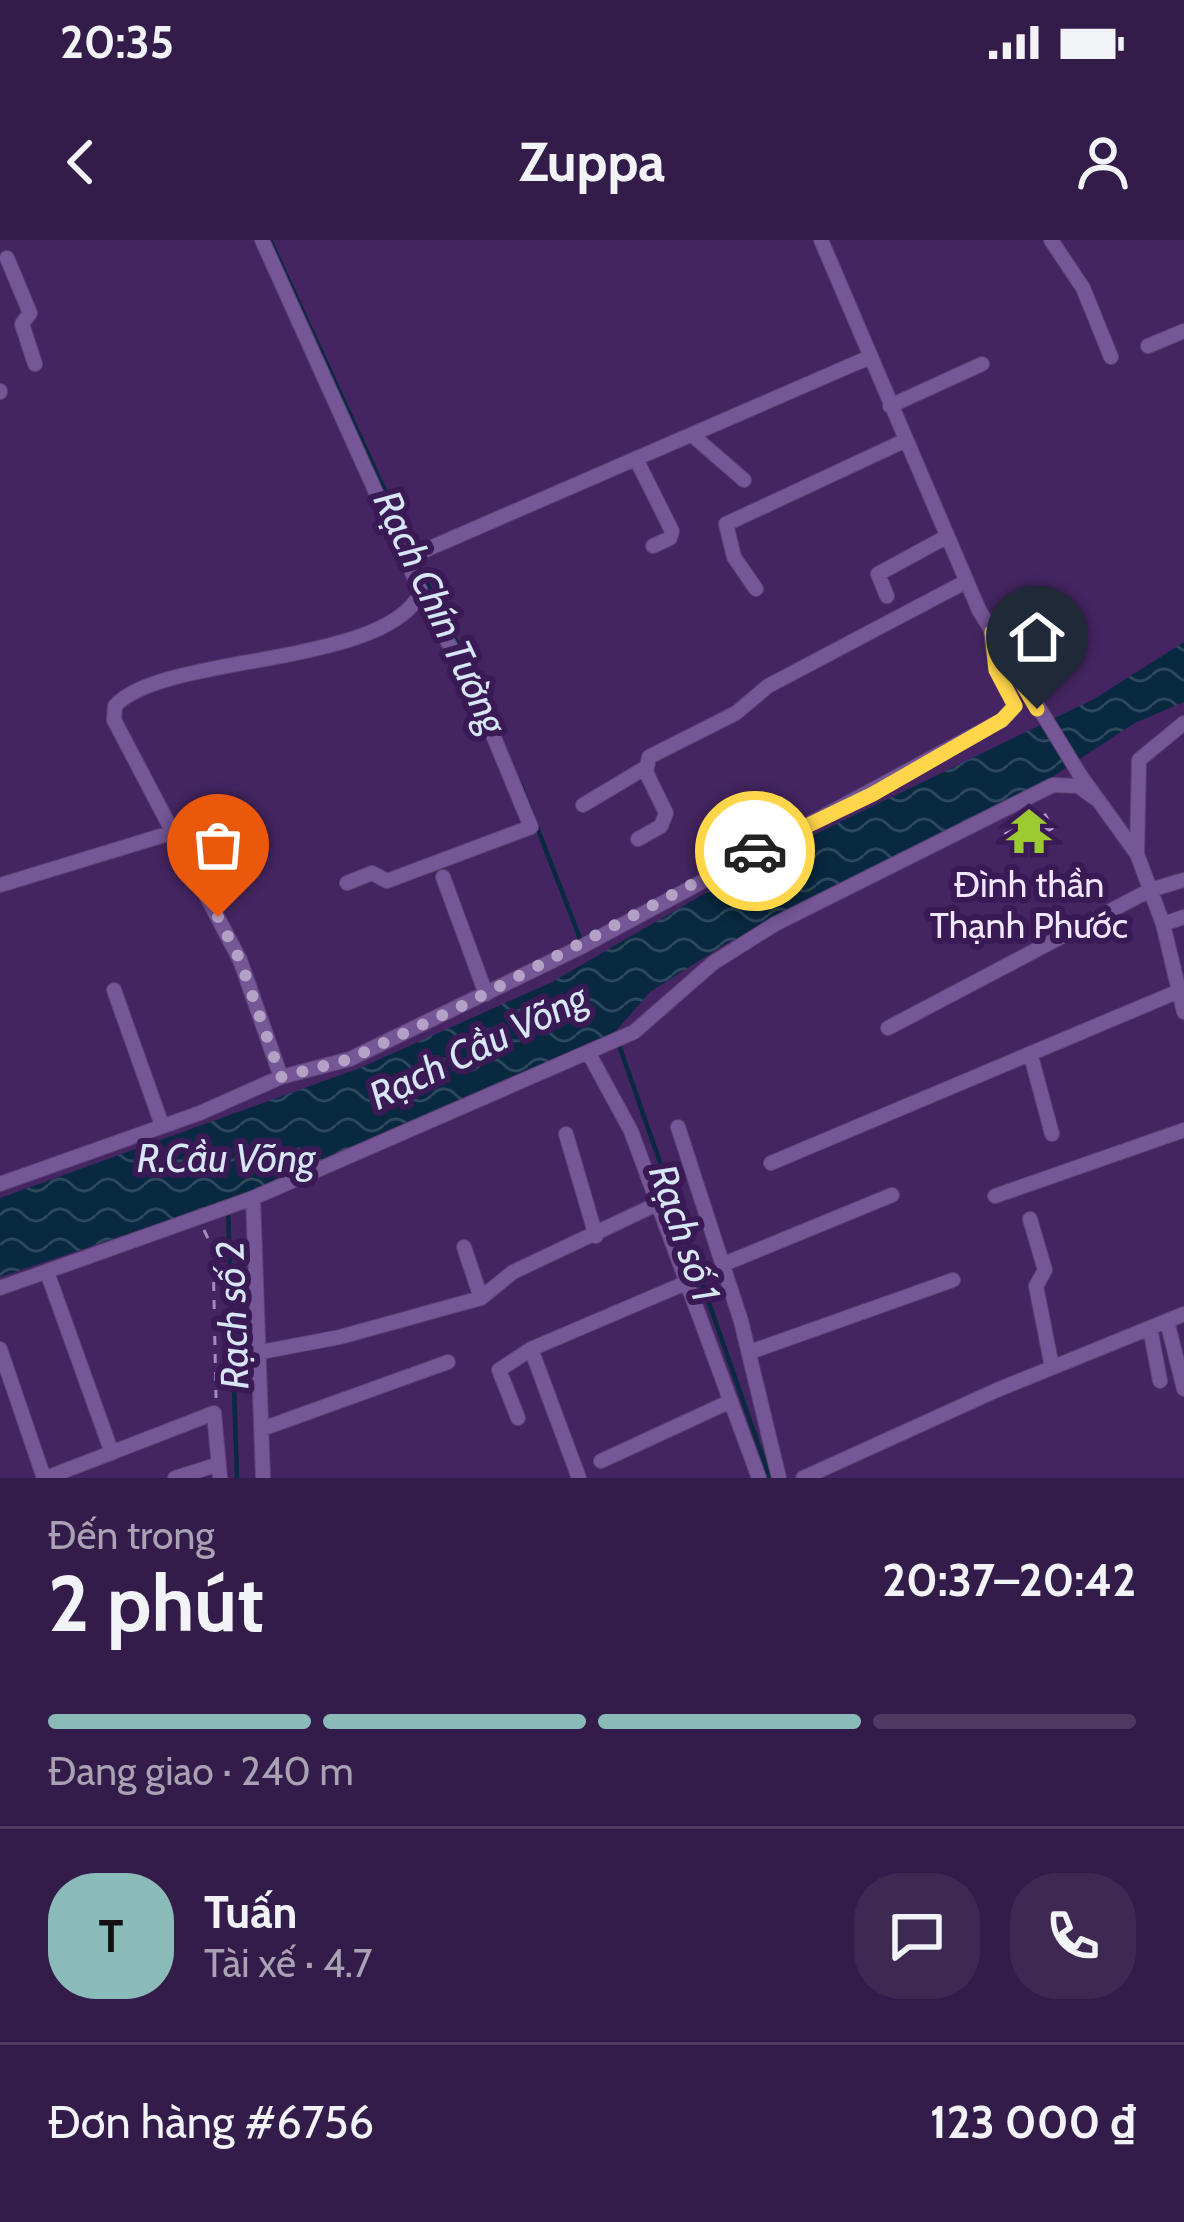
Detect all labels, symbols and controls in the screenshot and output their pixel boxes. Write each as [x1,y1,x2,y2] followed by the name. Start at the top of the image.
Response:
[60,15,174,69] text: 20:35
[48,129,114,195] icon: back
[519,129,665,195] text: Zuppa
[1070,129,1136,195] icon: person
[364,483,519,742] water label: Rạch Chín Tường
[986,586,1088,709] pin
[1004,604,1070,670] icon: home
[695,791,815,911] courier
[167,794,269,917] pin
[1004,806,1054,856] temple icon: Đình thần Thạnh Phước
[185,812,251,878] icon: bag
[722,818,788,884] icon: car
[930,862,1128,947] place label: Đình thần Thạnh Phước
[361,972,596,1120] water label: Rạch Cầu Võng
[137,1134,316,1182] water label: R.Cầu Võng
[639,1158,731,1308] water label: Rạch số 1
[205,1240,259,1390] water label: Rạch số 2
[48,1511,215,1559] text: Đến trong
[882,1553,1136,1607] text: 20:37–20:42
[48,1556,264,1651] text: 2 phút
[48,1747,354,1795] text: Đang giao · 240 m
[854,1873,980,1999] button: chat
[1010,1873,1136,1999] button: phone
[204,1885,297,1939] text: Tuấn
[99,1909,123,1963] text: T
[204,1939,372,1987] text: Tài xế · 4.7
[48,2095,374,2149] text: Đơn hàng #6756
[930,2095,1136,2149] text: 123 000 ₫

